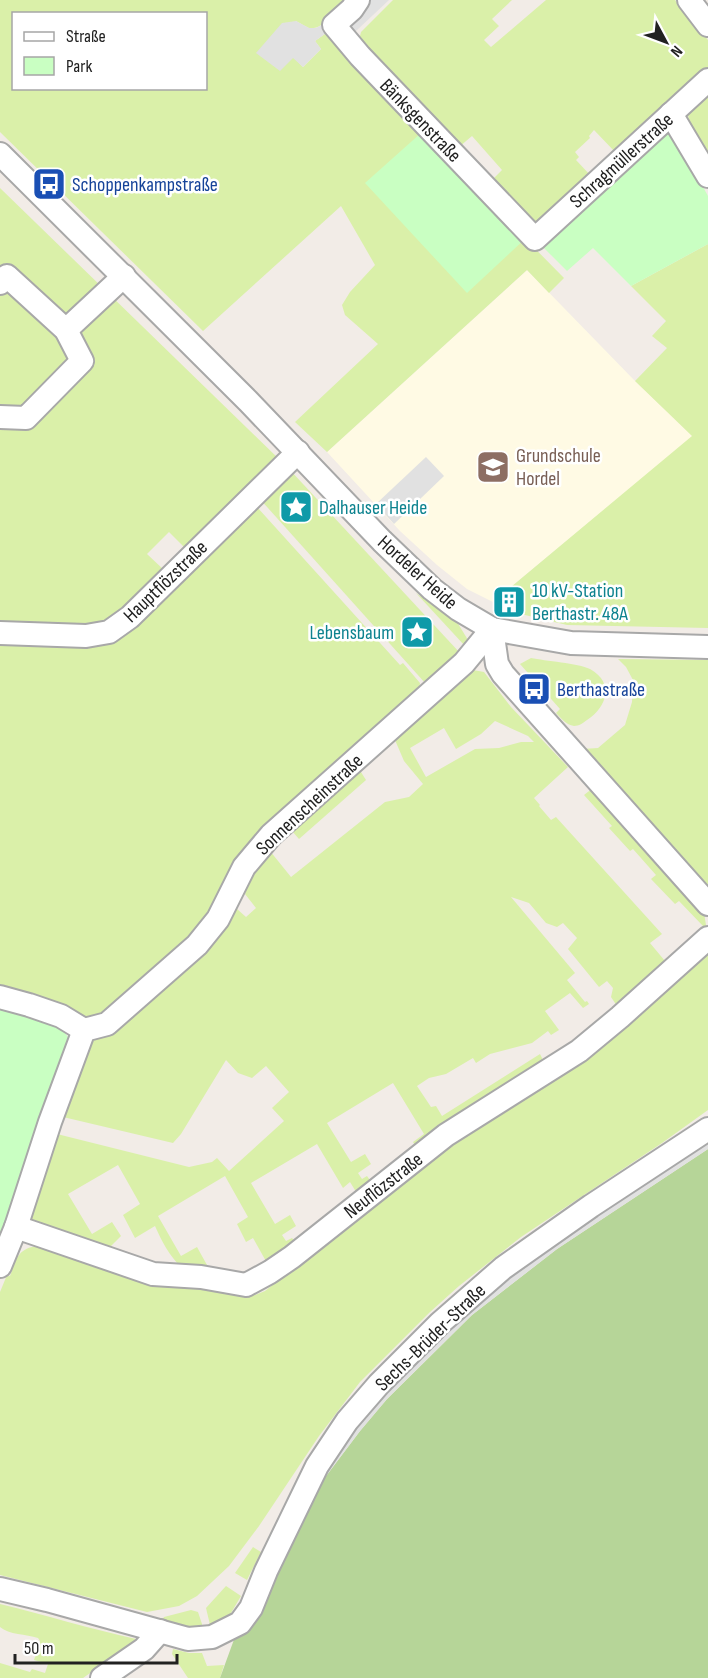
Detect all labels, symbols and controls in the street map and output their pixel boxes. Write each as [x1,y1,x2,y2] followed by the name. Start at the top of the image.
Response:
[12,12,207,90] legend
[636,12,696,72] north arrow
[66,26,106,47] text: Straße
[666,41,686,60] text: N
[66,56,92,77] text: Park
[374,74,466,168] street label: Bänksgenstraße
[565,108,678,214] street label: Schragmüllerstraße
[31,166,67,202] bus stop icon: Schoppenkampstraße
[72,173,218,197] place label: Schoppenkampstraße
[516,444,601,491] place label: Grundschule Hordel
[475,449,511,485] school or university icon: Grundschule Hordel
[278,489,314,525] place icon: Dalhauser Heide
[319,496,427,520] place label: Dalhauser Heide
[372,531,462,615] street label: Hordeler Heide
[119,536,213,628] street label: Hauptflözstraße
[532,579,628,626] place label: 10 kV-Station Berthastr. 48A
[491,584,527,620] building icon: 10 kV-Station Berthastr. 48A
[399,614,435,650] place icon: Lebensbaum
[310,621,394,645] place label: Lebensbaum
[516,671,552,707] bus stop icon: Berthastraße
[557,678,645,702] place label: Berthastraße
[251,749,368,860] street label: Sonnenscheinstraße
[339,1148,428,1224] street label: Neuflözstraße
[371,1279,491,1396] street label: Sechs-Brüder-Straße
[15,1627,177,1665] scale bar
[24,1638,54,1659] text: 50 m

